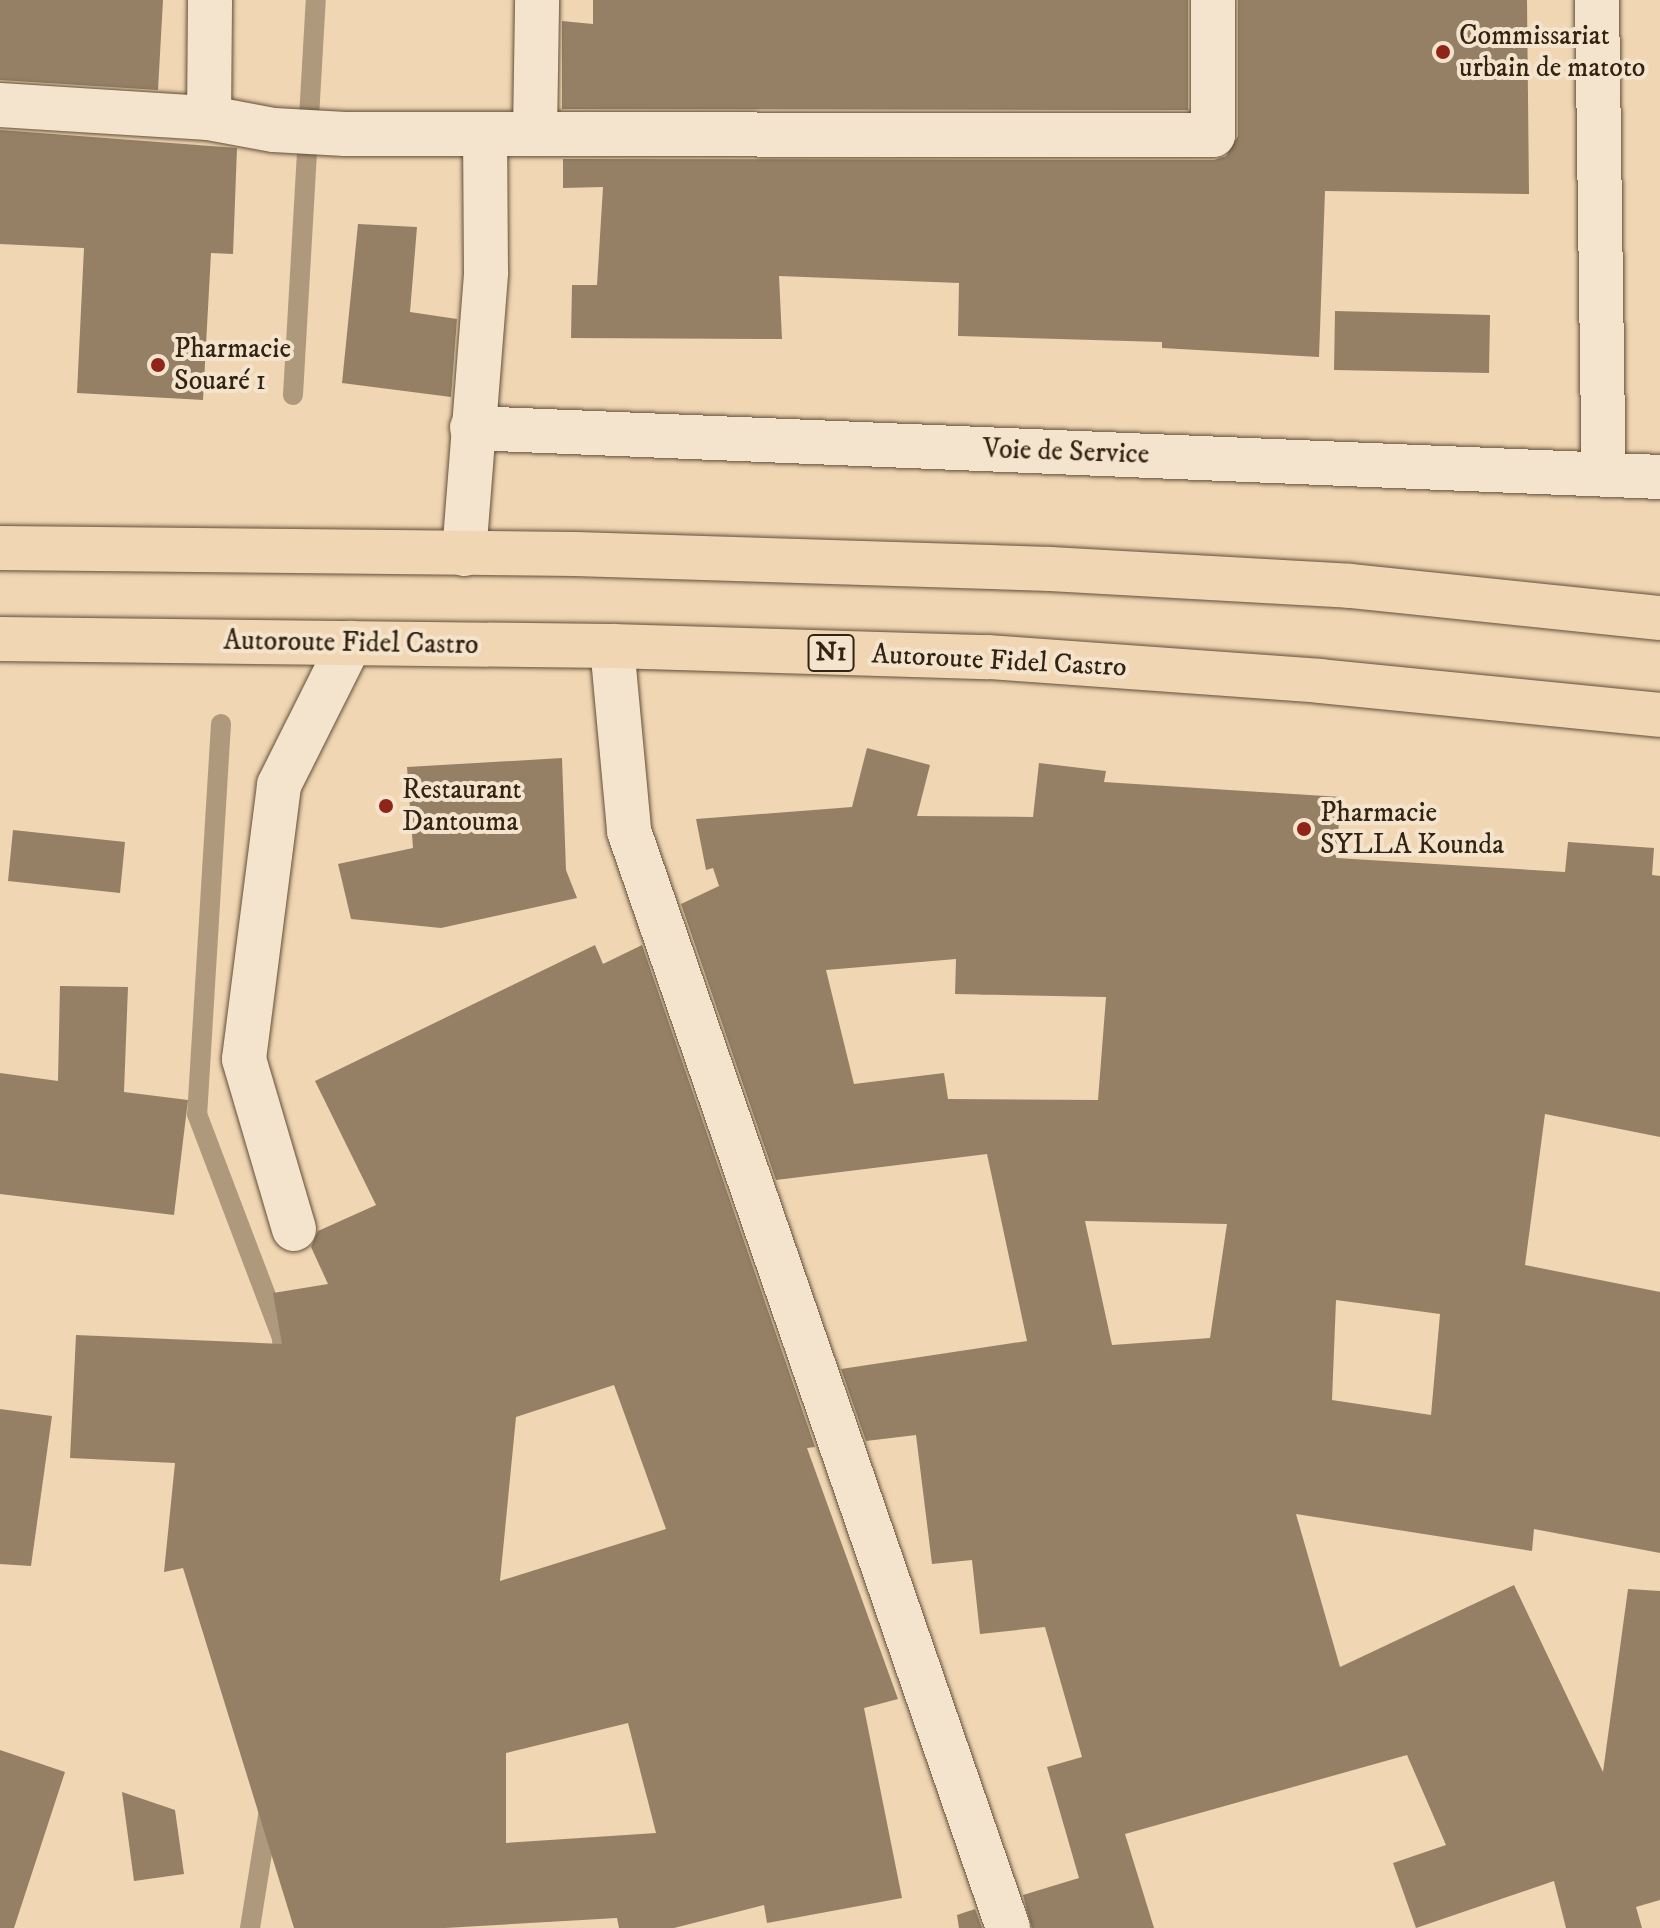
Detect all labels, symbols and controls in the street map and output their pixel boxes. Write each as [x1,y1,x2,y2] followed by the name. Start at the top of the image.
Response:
[1459,19,1645,85] place label: Commissariat urbain de matoto
[1434,43,1452,61] marker: Commissariat urbain de matoto
[174,332,291,398] place label: Pharmacie Souaré 1
[149,356,167,374] marker: Pharmacie Souaré 1
[982,432,1150,472] street label: Voie de Service
[223,624,479,662] street label: Autoroute Fidel Castro
[807,631,855,675] road number: N1
[871,638,1127,684] street label: Autoroute Fidel Castro
[402,773,522,839] place label: Restaurant Dantouma
[1320,796,1504,862] place label: Pharmacie SYLLA Kounda
[377,797,395,815] marker: Restaurant Dantouma
[1295,820,1313,838] marker: Pharmacie SYLLA Kounda

